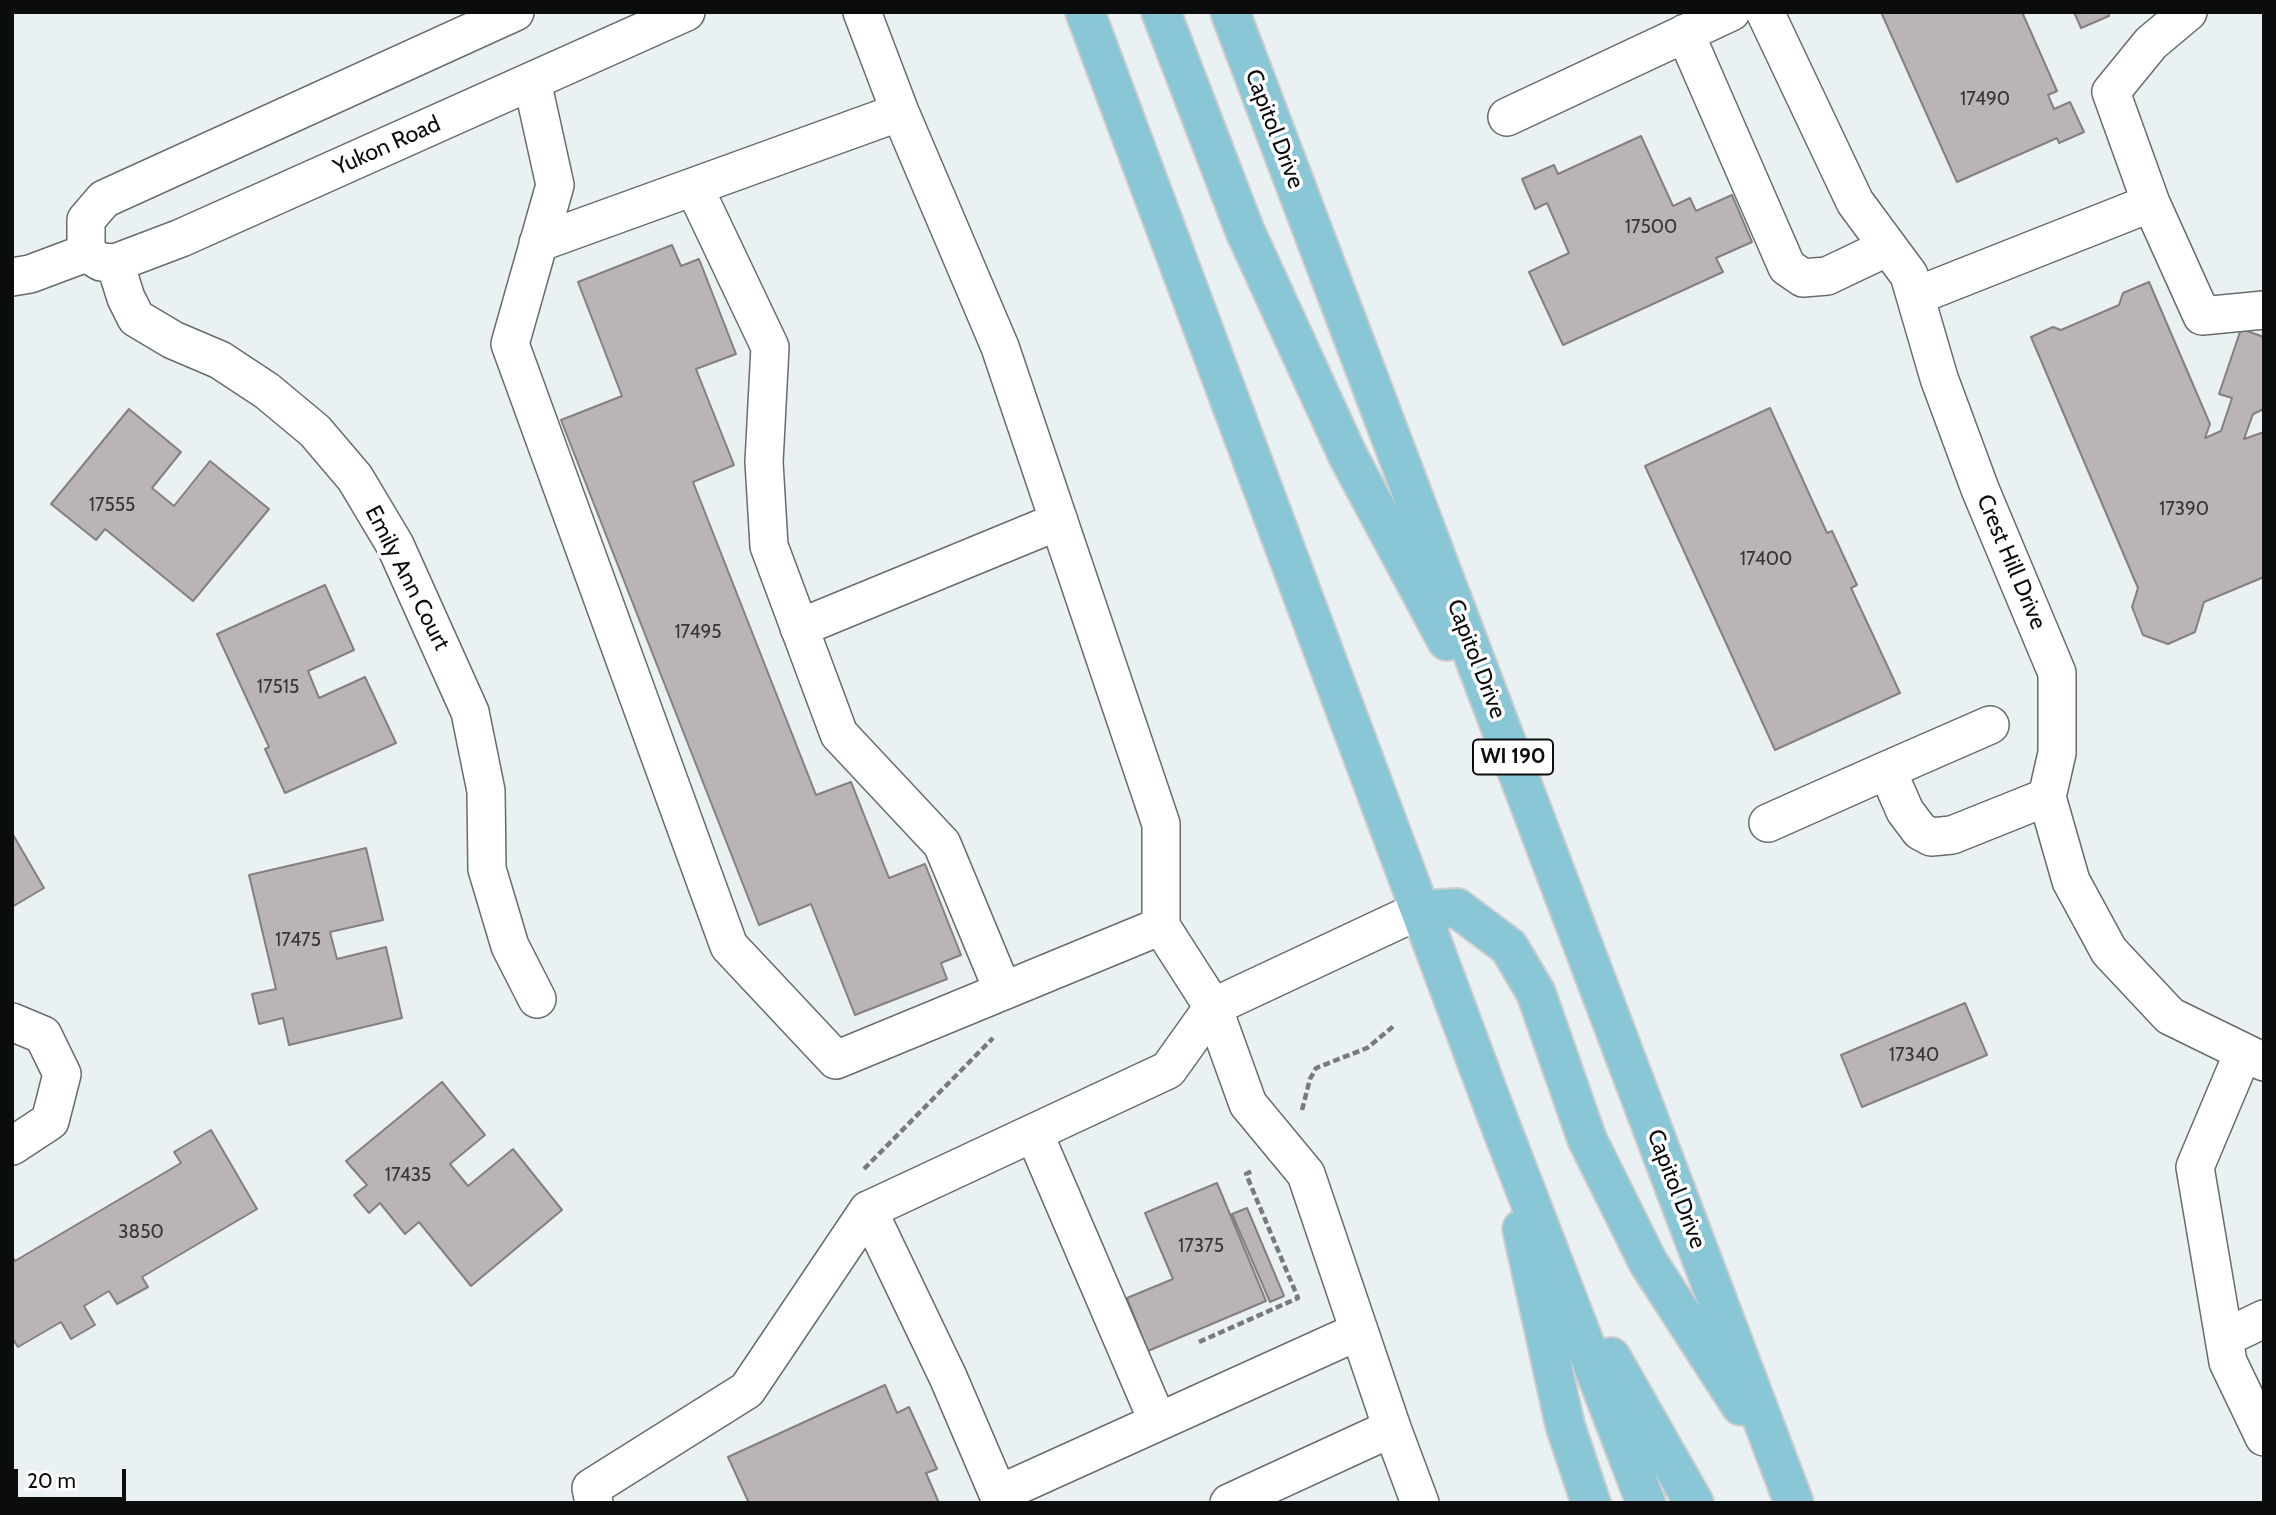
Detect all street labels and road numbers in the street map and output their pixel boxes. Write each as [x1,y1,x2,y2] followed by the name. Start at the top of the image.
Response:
[1239,66,1309,192] street label: Capitol Drive
[329,110,445,182] street label: Yukon Road
[1970,490,2052,634] street label: Crest Hill Drive
[359,501,455,655] street label: Emily Ann Court
[1441,596,1511,722] street label: Capitol Drive
[1473,740,1553,774] road number: WI 190
[1641,1126,1711,1252] street label: Capitol Drive

